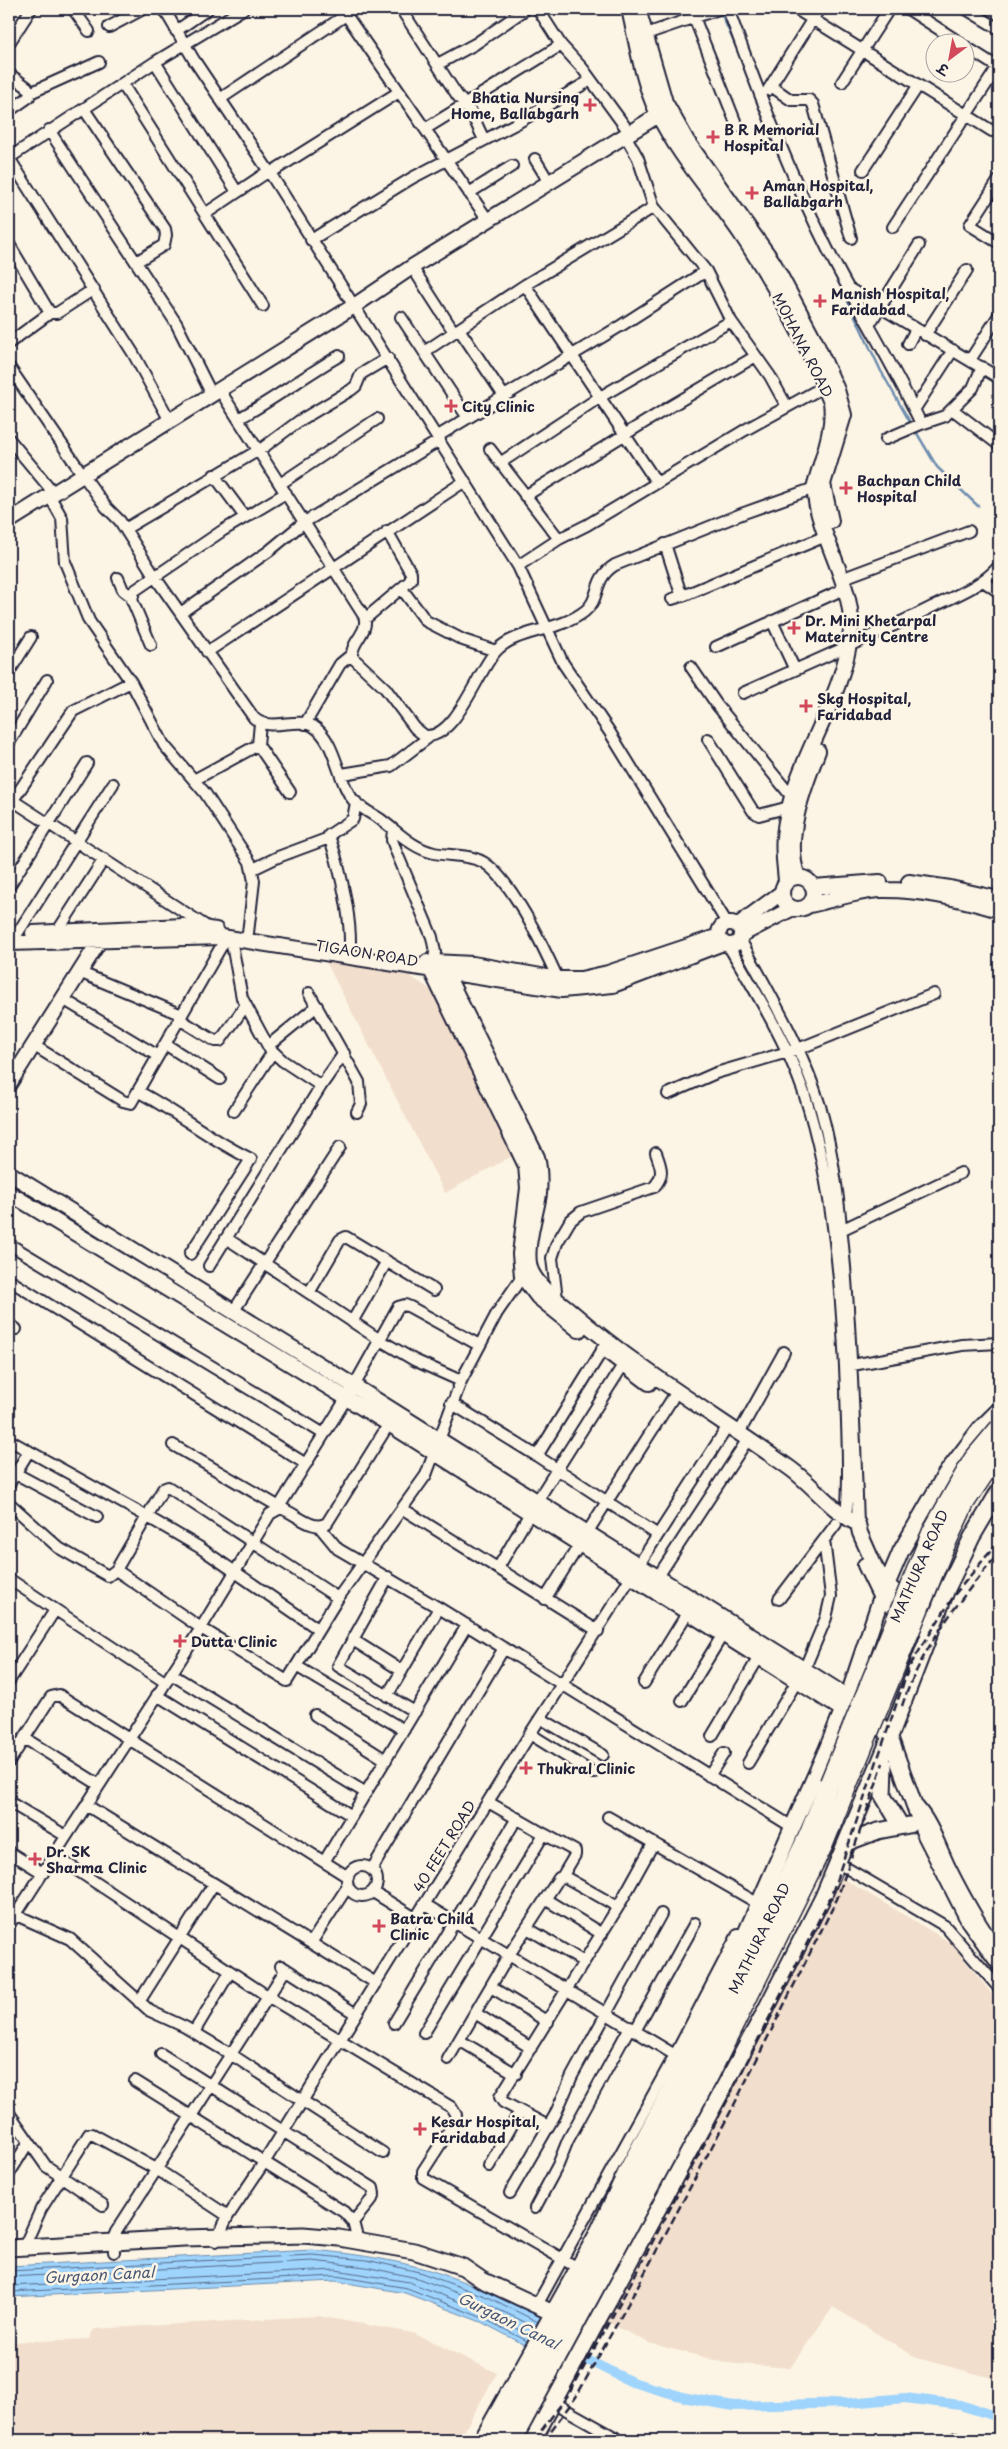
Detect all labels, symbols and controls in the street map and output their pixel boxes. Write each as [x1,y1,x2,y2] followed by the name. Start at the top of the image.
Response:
[926,32,976,82] north arrow
[932,57,954,82] text: उ
[451,87,579,124] place label: Bhatia Nursing Home, Ballabgarh
[583,98,597,112] marker: Bhatia Nursing Home, Ballabgarh
[724,119,819,156] place label: B R Memorial Hospital
[706,130,720,144] marker: B R Memorial Hospital
[763,175,873,212] place label: Aman Hospital, Ballabgarh
[745,186,759,200] marker: Aman Hospital, Ballabgarh
[831,283,949,320] place label: Manish Hospital, Faridabad
[768,289,838,401] street label: MOHANA ROAD
[813,294,827,308] marker: Manish Hospital, Faridabad
[462,396,535,417] place label: City Clinic
[444,399,458,413] marker: City Clinic
[857,470,962,507] place label: Bachpan Child Hospital
[839,481,853,495] marker: Bachpan Child Hospital
[805,610,936,647] place label: Dr. Mini Khetarpal Maternity Centre
[787,621,801,635] marker: Dr. Mini Khetarpal Maternity Centre
[817,688,911,725] place label: Skg Hospital, Faridabad
[799,699,813,713] marker: Skg Hospital, Faridabad
[314,935,420,971] street label: TIGAON ROAD
[885,1506,953,1626] street label: MATHURA ROAD
[191,1631,278,1652] place label: Dutta Clinic
[173,1634,187,1648] marker: Dutta Clinic
[537,1758,635,1779] place label: Thukral Clinic
[519,1761,533,1775] marker: Thukral Clinic
[407,1796,481,1896] street label: 40 FEET ROAD
[46,1841,147,1878] place label: Dr. SK Sharma Clinic
[28,1852,42,1866] marker: Dr. SK Sharma Clinic
[723,1879,795,1997] street label: MATHURA ROAD
[390,1908,475,1945] place label: Batra Child Clinic
[372,1919,386,1933] marker: Batra Child Clinic
[431,2111,539,2148] place label: Kesar Hospital, Faridabad
[413,2122,427,2136] marker: Kesar Hospital, Faridabad
[43,2259,157,2288] water label: Gurgaon Canal
[455,2286,566,2356] water label: Gurgaon Canal

